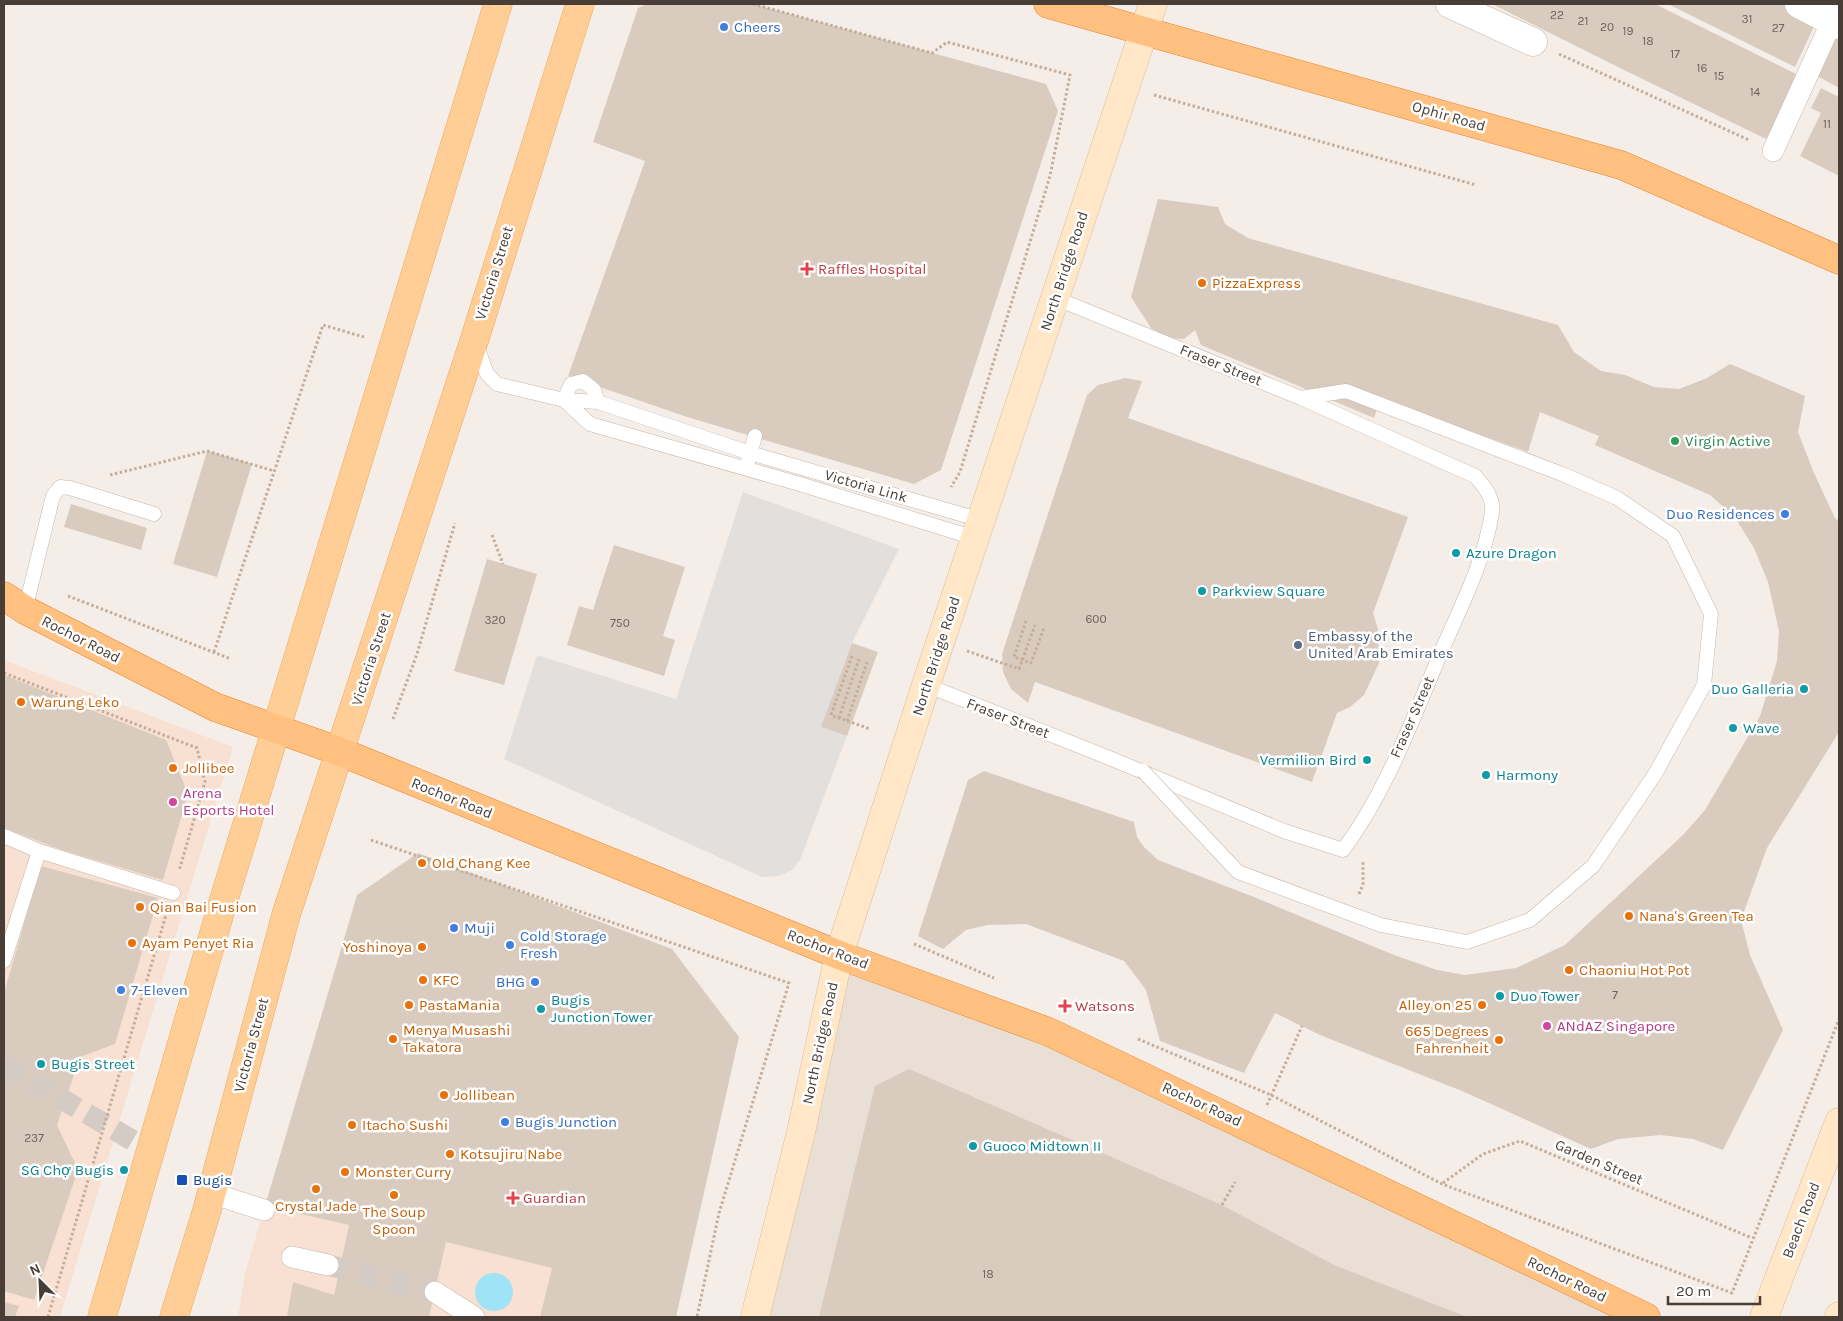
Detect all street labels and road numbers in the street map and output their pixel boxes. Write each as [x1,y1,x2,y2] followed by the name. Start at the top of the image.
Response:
[1410,97,1488,135] street label: Ophir Road
[1036,209,1092,333] street label: North Bridge Road
[471,223,517,322] street label: Victoria Street
[1177,340,1265,390] street label: Fraser Street
[823,466,909,506] street label: Victoria Link
[908,594,964,718] street label: North Bridge Road
[347,610,395,708] street label: Victoria Street
[39,611,123,667] street label: Rochor Road
[1386,673,1438,761] street label: Fraser Street
[964,694,1052,742] street label: Fraser Street
[409,774,495,822] street label: Rochor Road
[785,925,871,973] street label: Rochor Road
[798,980,842,1106] street label: North Bridge Road
[230,995,272,1094] street label: Victoria Street
[1159,1078,1245,1130] street label: Rochor Road
[1552,1135,1646,1189] street label: Garden Street
[1778,1179,1824,1261] street label: Beach Road
[1524,1252,1610,1306] street label: Rochor Road

